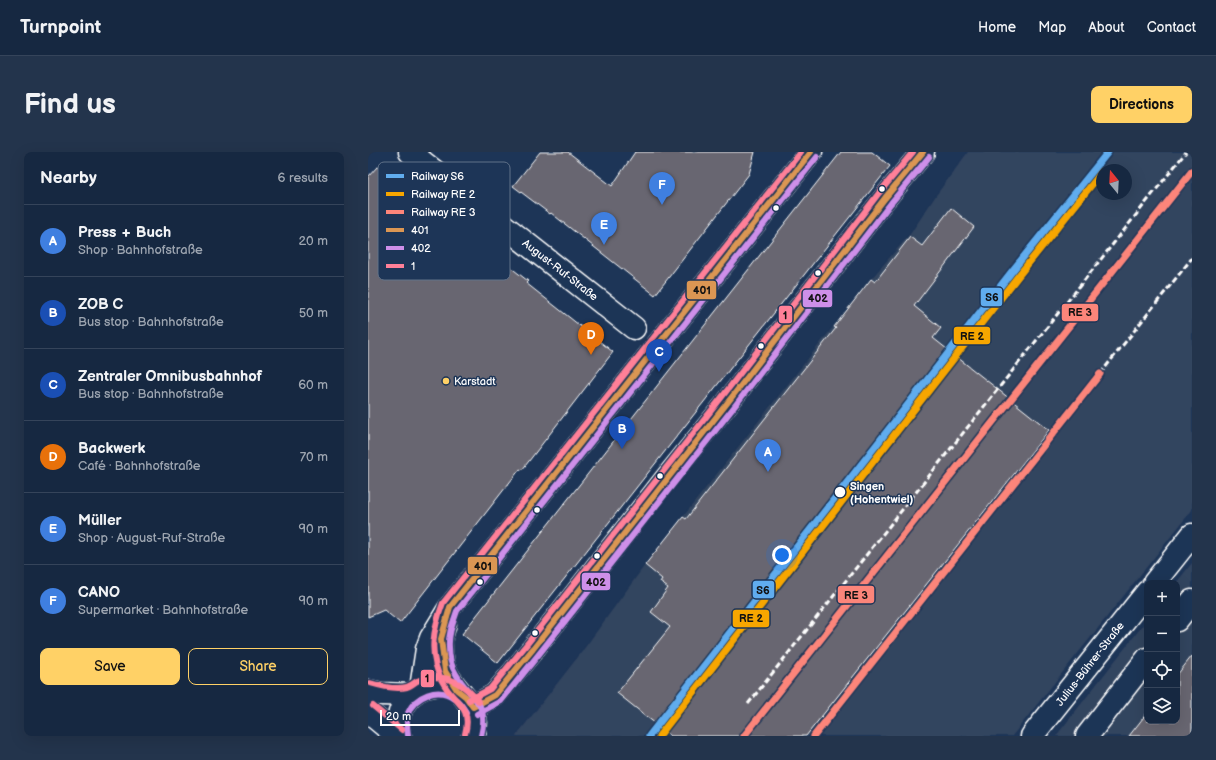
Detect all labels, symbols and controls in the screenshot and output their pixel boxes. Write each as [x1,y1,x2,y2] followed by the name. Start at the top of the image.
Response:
[20,16,101,39] text: Turnpoint
[978,19,1016,36] text: Home
[1038,19,1066,36] text: Map
[1088,19,1125,36] text: About
[1147,19,1196,36] text: Contact
[1091,86,1192,123] button: Directions
[24,88,116,121] text: Find us
[378,162,510,280] legend
[1096,164,1132,200] north arrow
[40,168,97,188] text: Nearby
[278,170,328,186] text: 6 results
[411,170,464,183] text: Railway S6
[649,172,675,205] pin: F
[877,184,887,194] unlabelled marker
[411,188,476,201] text: Railway RE 2
[771,203,781,213] unlabelled marker
[411,206,476,219] text: Railway RE 3
[591,212,617,245] pin: E
[78,223,171,242] text: Press + Buch
[411,224,428,237] text: 401
[49,233,57,249] text: A
[298,233,328,249] text: 20 m
[520,237,601,304] street label: August-Ruf-Straße
[78,242,203,258] text: Shop · Bahnhofstraße
[411,242,431,255] text: 402
[411,260,415,273] text: 1
[813,268,823,278] unlabelled marker
[686,280,717,300] line badge: 401
[693,284,711,297] text: 401
[980,287,1003,307] line badge: S6
[802,289,833,308] line badge: 402
[985,291,999,304] text: S6
[808,292,828,305] text: 402
[78,295,123,314] text: ZOB C
[1061,303,1099,322] line badge: RE 3
[48,305,58,321] text: B
[299,305,328,321] text: 50 m
[778,305,793,324] line badge: 1
[1068,306,1093,319] text: RE 3
[783,309,787,322] text: 1
[78,314,224,330] text: Bus stop · Bahnhofstraße
[578,322,604,355] pin: D
[953,326,991,345] line badge: RE 2
[960,330,985,343] text: RE 2
[646,339,672,372] pin: C
[756,341,766,351] unlabelled marker
[78,367,262,386] text: Zentraler Omnibusbahnhof
[454,375,496,388] place label: Karstadt
[441,376,451,386] marker: Karstadt
[48,377,58,393] text: C
[298,377,328,393] text: 60 m
[78,386,224,402] text: Bus stop · Bahnhofstraße
[609,416,635,449] pin: B
[78,439,145,458] text: Backwerk
[755,439,781,472] pin: A
[48,449,58,465] text: D
[300,449,328,465] text: 70 m
[78,458,201,474] text: Café · Bahnhofstraße
[655,471,665,481] unlabelled marker
[850,480,913,506] place label: Singen (Hohentwiel)
[833,485,847,499] marker: Singen (Hohentwiel)
[532,505,542,515] unlabelled marker
[78,511,122,530] text: Müller
[49,521,57,537] text: E
[299,521,328,537] text: 90 m
[78,530,225,546] text: Shop · August-Ruf-Straße
[772,545,792,565] your location
[592,551,602,561] unlabelled marker
[467,556,498,575] line badge: 401
[474,560,492,573] text: 401
[581,572,611,591] line badge: 402
[586,576,606,589] text: 402
[475,577,485,587] unlabelled marker
[752,580,775,599] line badge: S6
[1144,580,1180,724] map controls
[1144,580,1180,616] button: +
[78,583,120,602] text: CANO
[756,584,770,597] text: S6
[837,585,875,604] line badge: RE 3
[844,589,869,602] text: RE 3
[49,593,57,609] text: F
[299,593,328,609] text: 90 m
[78,602,248,618] text: Supermarket · Bahnhofstraße
[732,609,770,628] line badge: RE 2
[739,612,764,625] text: RE 2
[1144,616,1180,652] button: −
[1053,619,1127,709] street label: Julius-Bührer-Straße
[530,628,540,638] unlabelled marker
[40,648,180,685] button: Save
[188,648,328,685] button: Share
[1144,652,1180,688] button: locate
[420,669,435,688] line badge: 1
[425,672,429,685] text: 1
[1144,688,1180,724] button: layers
[380,708,460,727] scale bar
[386,710,411,723] text: 20 m

